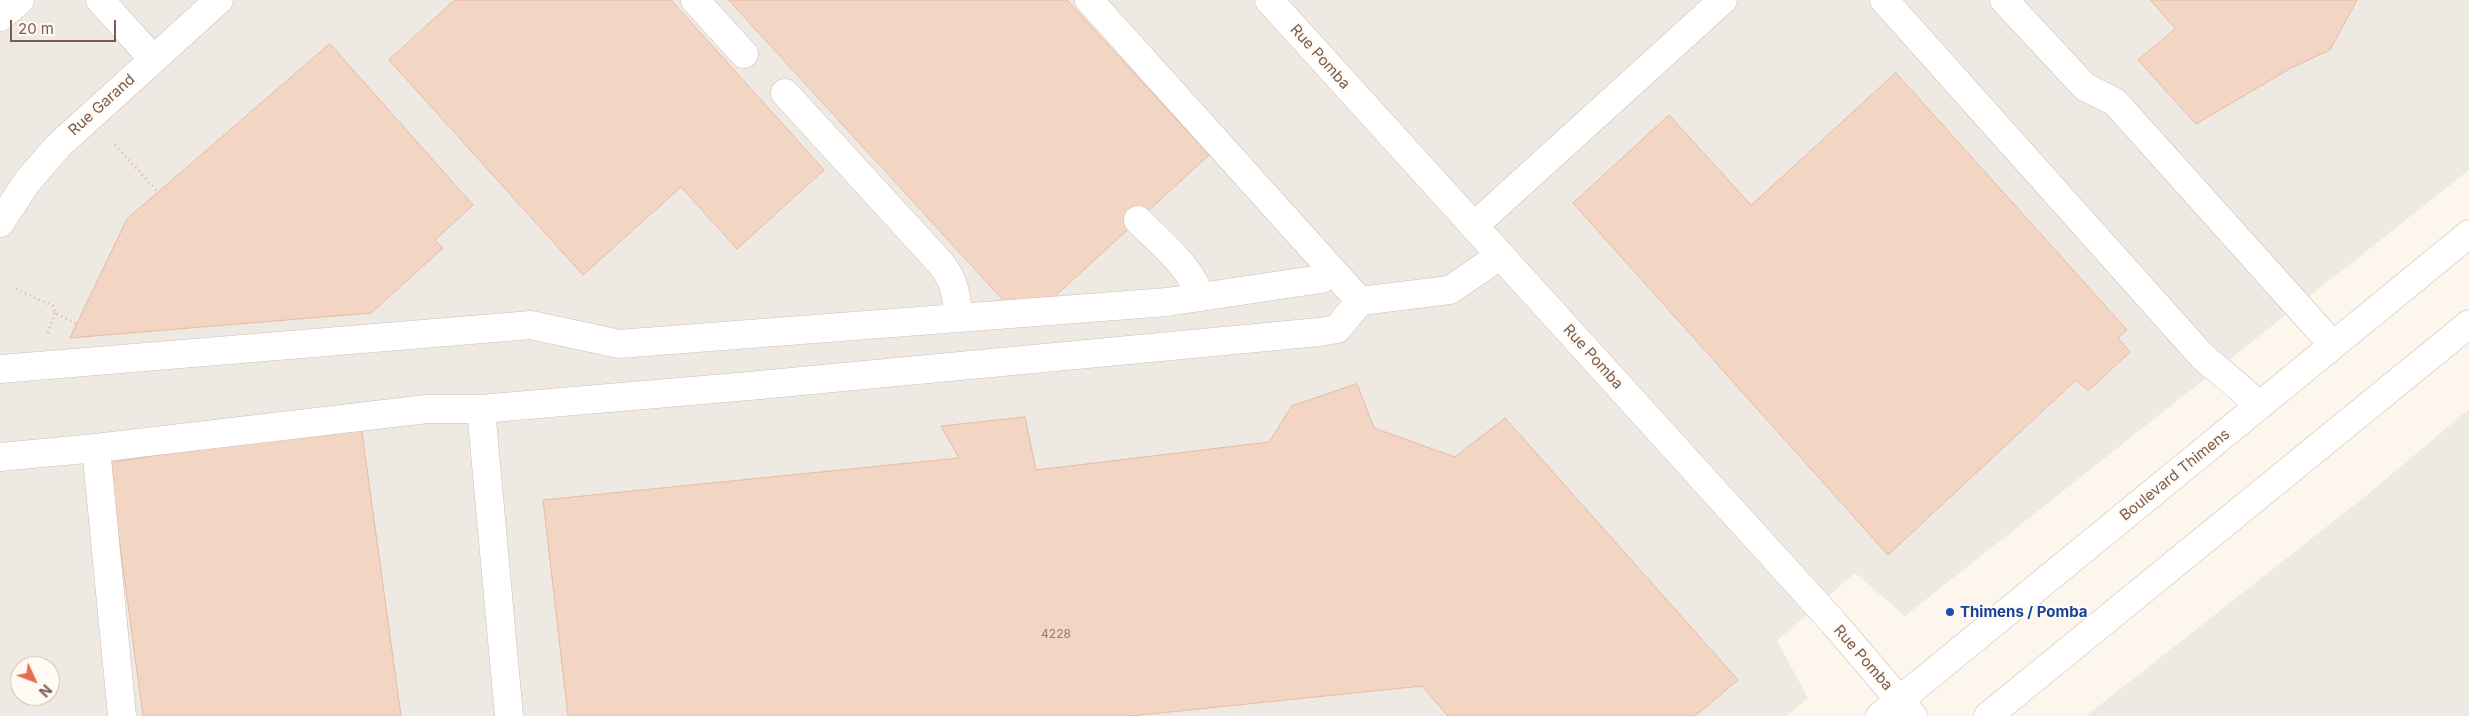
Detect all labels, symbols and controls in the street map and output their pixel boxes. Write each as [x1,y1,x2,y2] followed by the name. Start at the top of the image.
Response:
[12,10,119,42] scale bar
[18,19,54,38] text: 20 m
[1286,21,1354,93] street label: Rue Pomba
[65,70,139,140] street label: Rue Garand
[1559,321,1627,393] street label: Rue Pomba
[2116,425,2234,525] street label: Boulevard Thimens
[1960,603,2088,621] place label: Thimens / Pomba
[1944,606,1956,618] marker: Thimens / Pomba
[1830,622,1896,694] street label: Rue Pomba
[1041,627,1071,641] house number: 4228
[10,656,60,706] north arrow
[36,681,55,701] text: N

